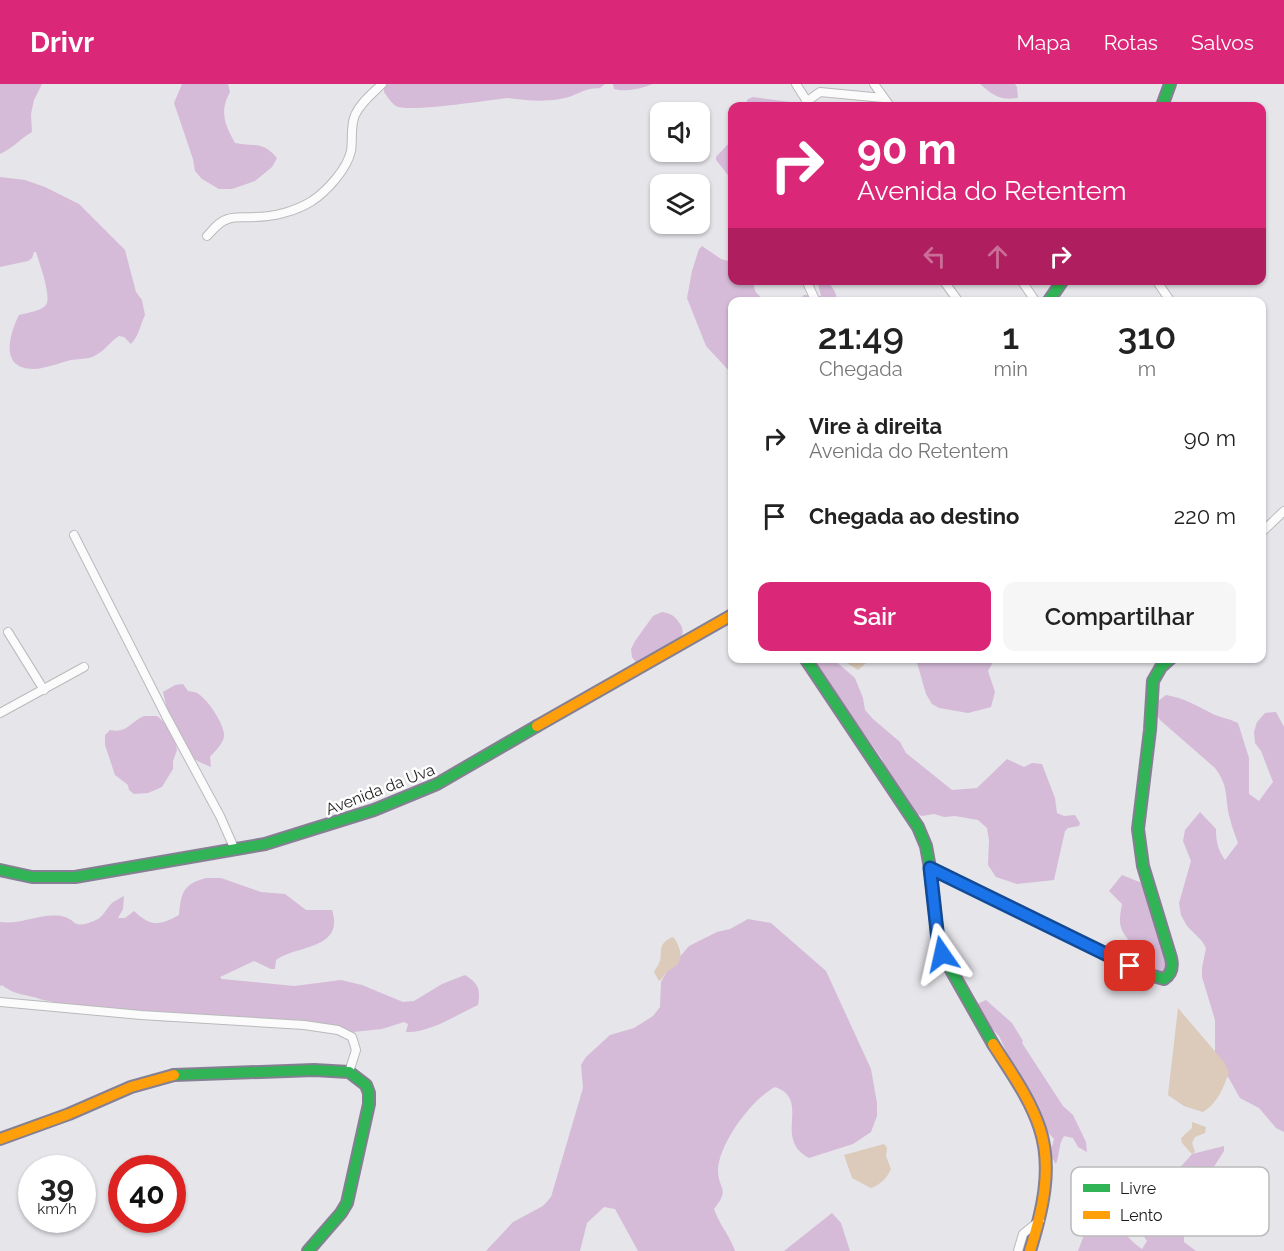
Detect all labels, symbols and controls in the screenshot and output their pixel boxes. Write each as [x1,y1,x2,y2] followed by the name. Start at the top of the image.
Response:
[30,26,94,59] text: Drivr
[1017,30,1071,55] text: Mapa
[1104,30,1158,55] text: Rotas
[1191,30,1254,55] text: Salvos
[650,102,710,234] map controls
[650,102,710,162] button: sound
[857,125,957,174] text: 90 m
[758,126,836,204] icon: right
[650,174,710,234] button: layers
[857,175,1127,206] text: Avenida do Retentem
[918,240,951,273] icon: left
[981,240,1014,273] icon: ahead
[1044,240,1077,273] icon: right
[818,315,904,357] text: 21:49
[1002,315,1019,357] text: 1
[1118,315,1176,357] text: 310
[819,357,903,381] text: Chegada
[994,357,1028,381] text: min
[1138,357,1156,381] text: m
[809,413,942,439] text: Vire à direita
[758,422,791,455] icon: right
[1184,425,1236,451] text: 90 m
[809,439,1009,463] text: Avenida do Retentem
[758,500,791,533] icon: arrive
[809,503,1019,529] text: Chegada ao destino
[1174,503,1236,529] text: 220 m
[758,582,991,651] button: Sair
[1003,582,1236,651] button: Compartilhar
[323,760,437,819] street label: Avenida da Uva
[910,922,974,986] position arrow
[1104,940,1155,991] pin
[1113,949,1146,982] icon: arrive
[108,1155,186,1233] speed limit sign: 40
[1071,1167,1269,1236] legend
[40,1169,74,1204] text: 39
[1120,1179,1156,1198] text: Livre
[37,1200,77,1218] text: km/h
[1120,1206,1163,1225] text: Lento

